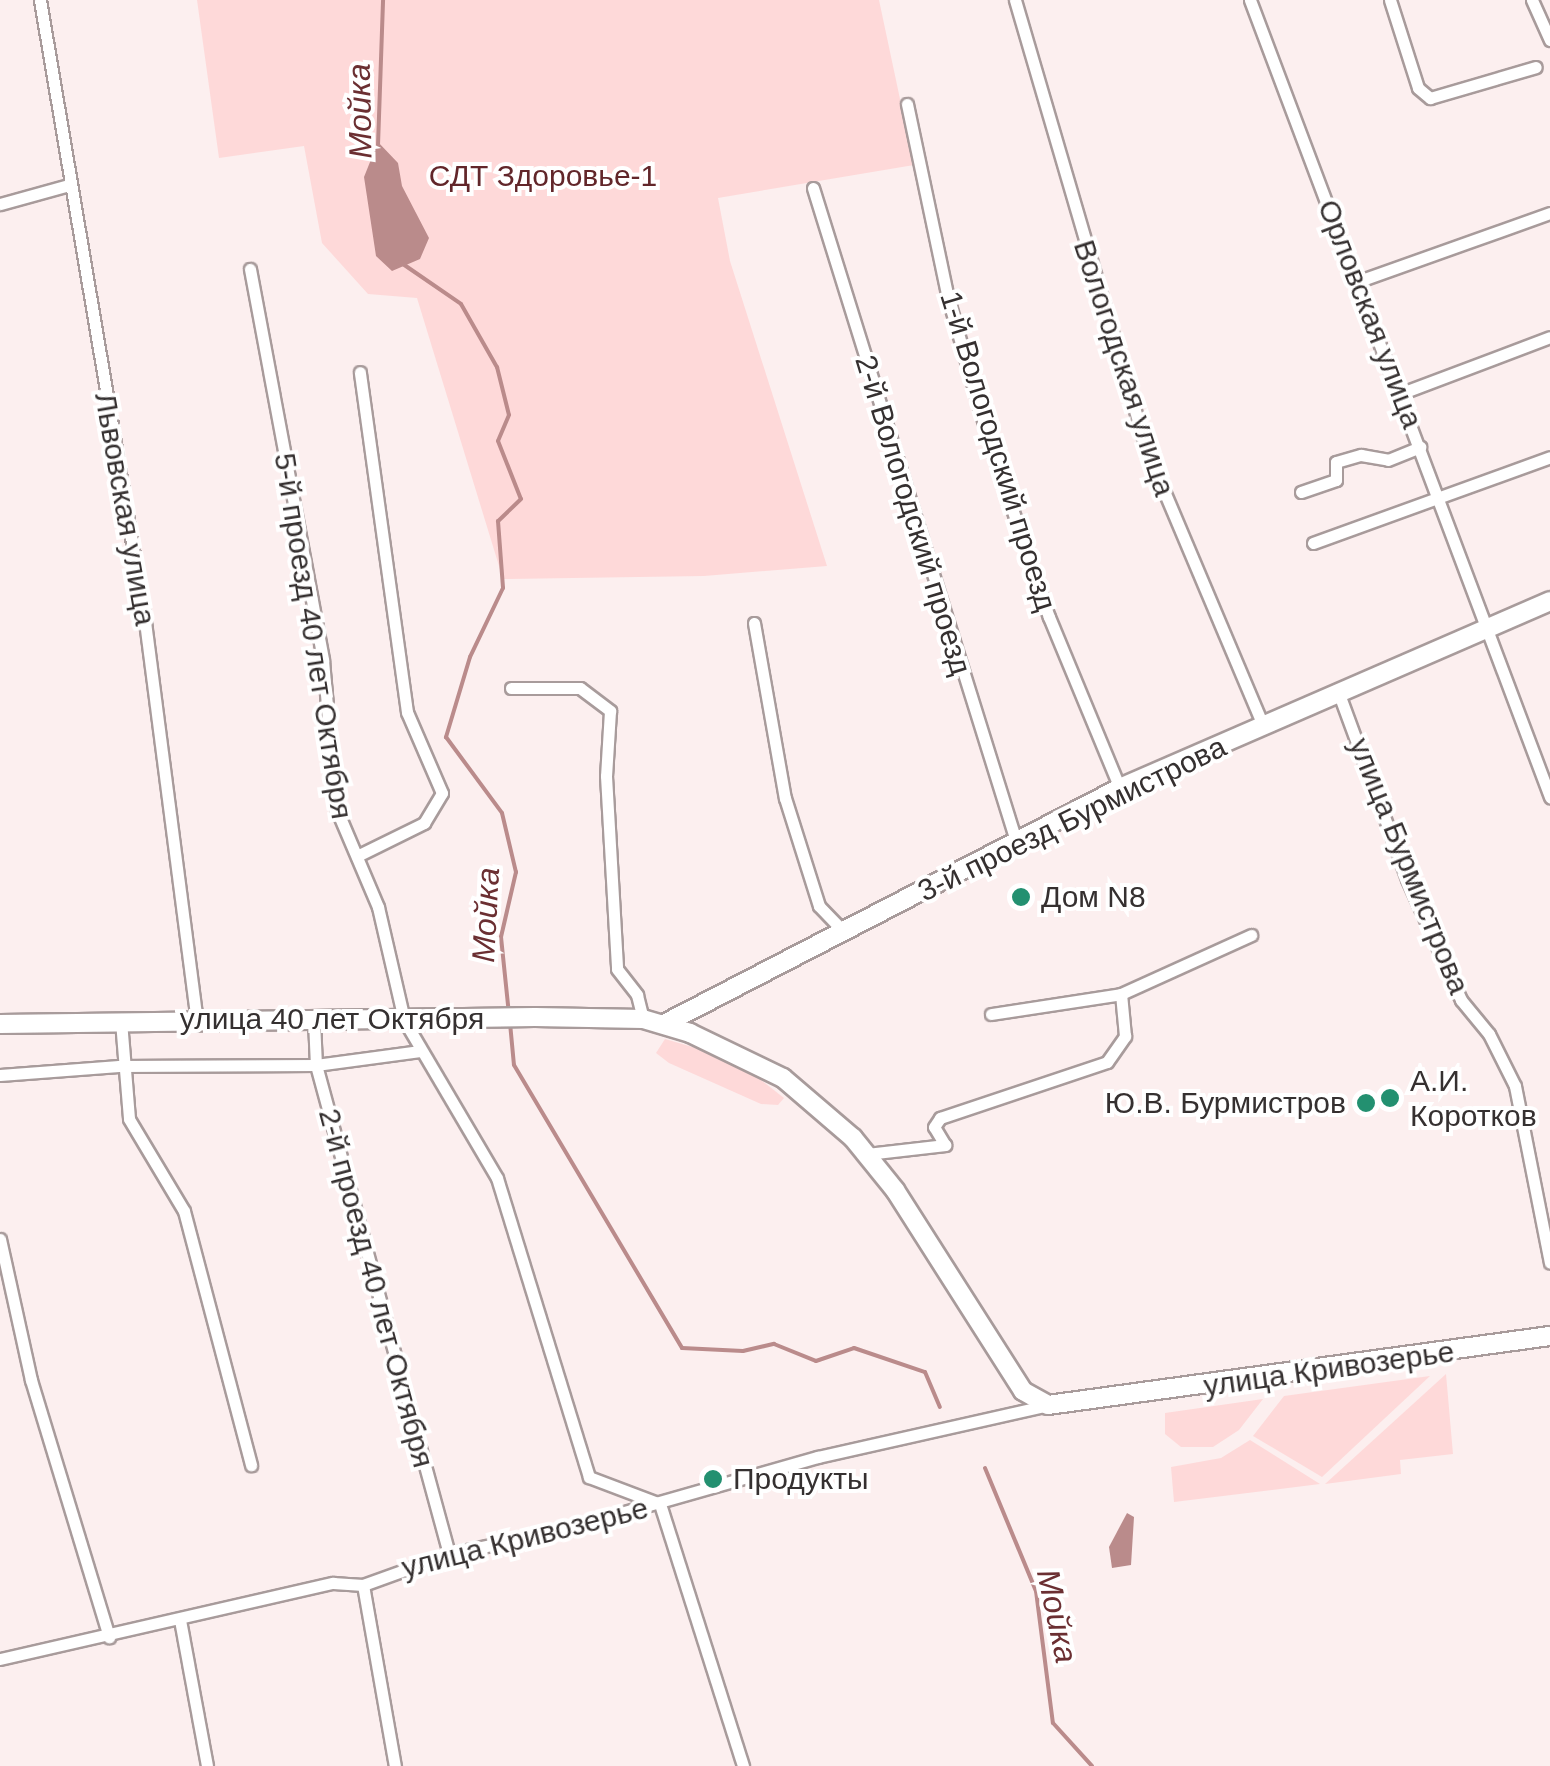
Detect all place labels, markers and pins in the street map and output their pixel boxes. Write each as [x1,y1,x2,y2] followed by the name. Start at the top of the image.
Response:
[1041,879,1146,915] place label: Дом N8
[1010,886,1032,908] marker: Дом N8
[1410,1063,1537,1134] place label: А.И. Коротков
[1105,1085,1346,1121] place label: Ю.В. Бурмистров
[1379,1087,1401,1109] marker: А.И. Коротков
[1355,1092,1377,1114] marker: Ю.В. Бурмистров
[733,1461,869,1497] place label: Продукты
[702,1468,724,1490] marker: Продукты

